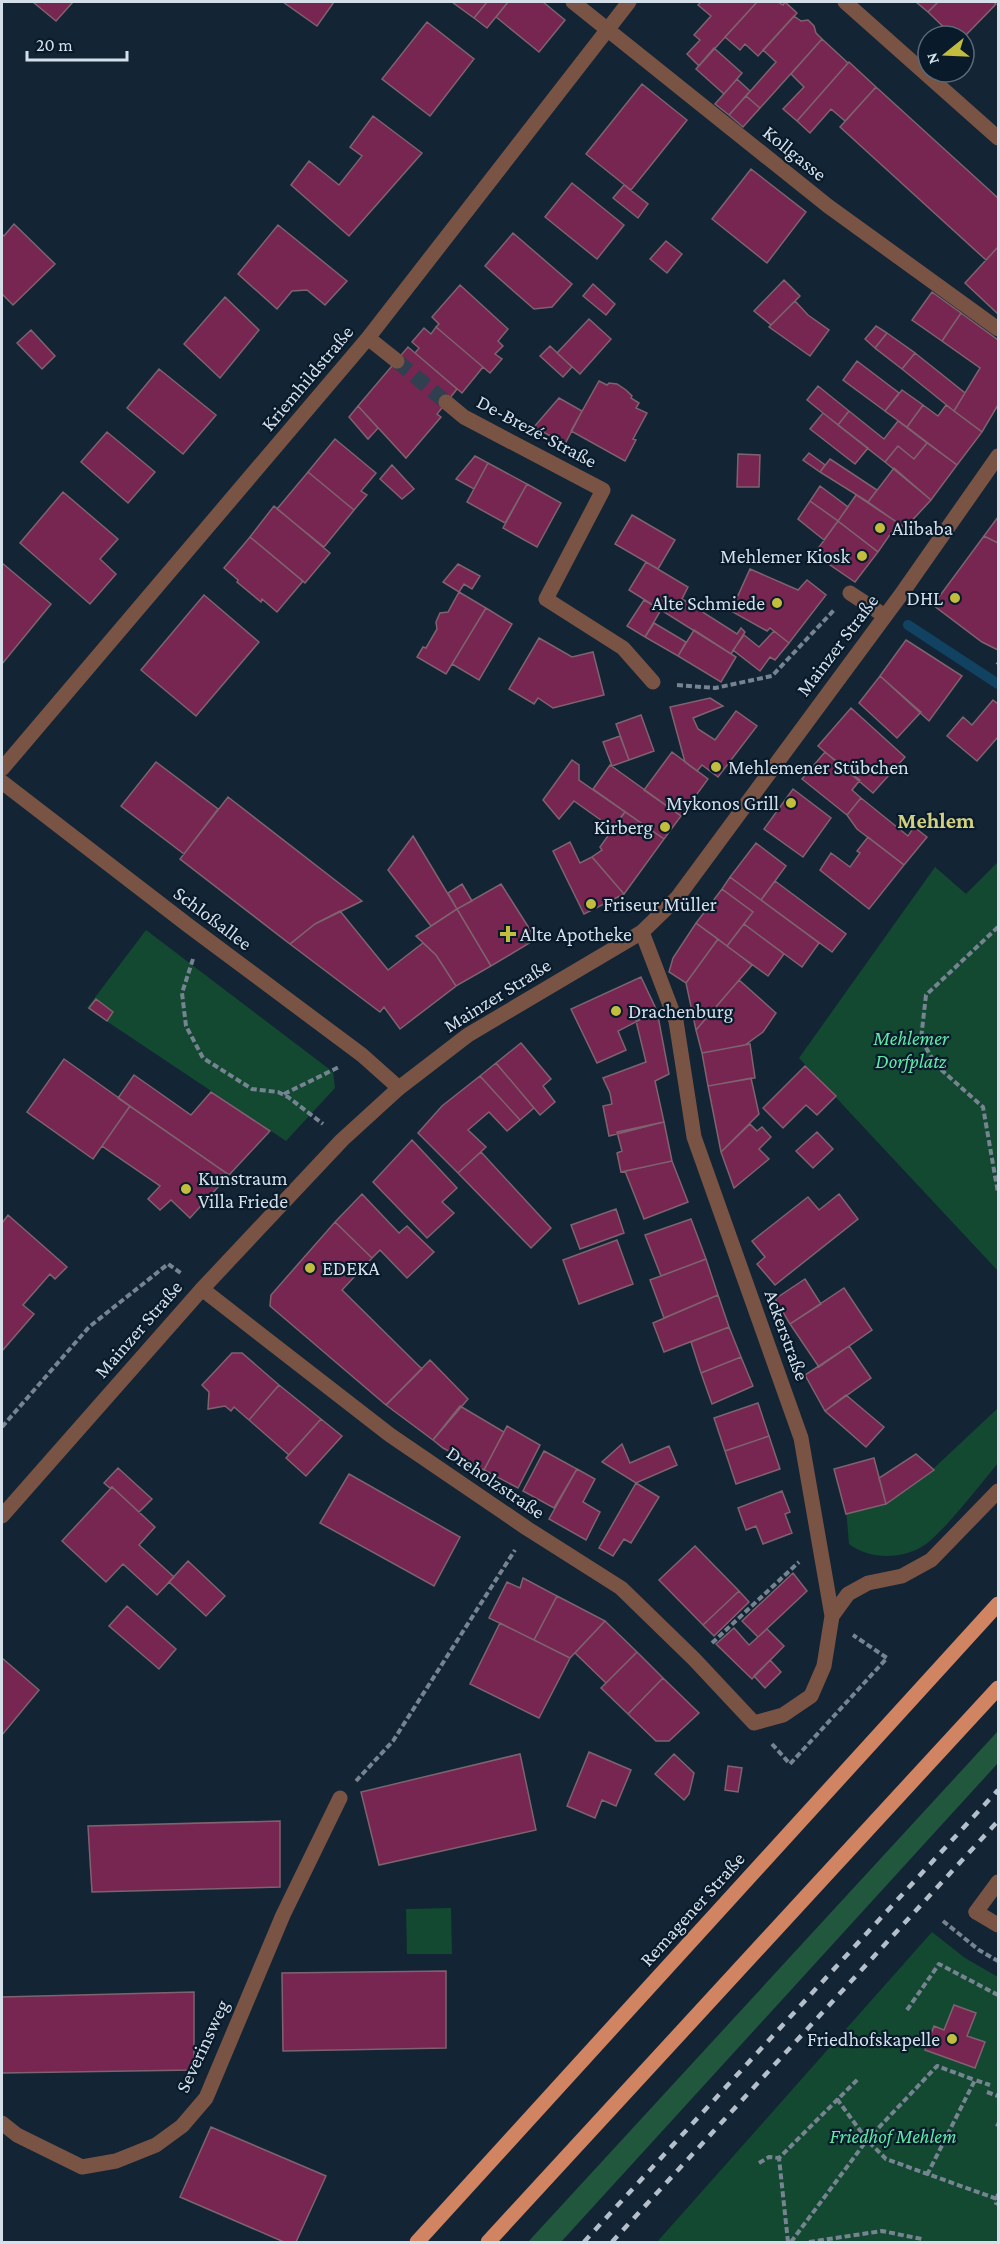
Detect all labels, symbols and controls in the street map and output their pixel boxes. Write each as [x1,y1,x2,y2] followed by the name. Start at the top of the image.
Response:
[27,24,128,62] scale bar
[916,24,976,84] north arrow
[36,35,73,55] text: 20 m
[922,51,942,66] text: N
[758,121,831,186] street label: Kollgasse
[257,321,358,435] street label: Kriemhildstraße
[473,390,601,472] street label: De-Brezé-Straße
[892,517,953,539] place label: Alibaba
[873,521,887,535] marker: Alibaba
[720,545,850,567] place label: Mehlemer Kiosk
[855,549,869,563] marker: Mehlemer Kiosk
[907,587,943,609] place label: DHL
[792,590,883,700] street label: Mainzer Straße
[948,591,962,605] marker: DHL
[652,592,765,614] place label: Alte Schmiede
[770,596,784,610] marker: Alte Schmiede
[728,756,909,778] place label: Mehlemener Stübchen
[709,760,723,774] marker: Mehlemener Stübchen
[666,792,779,815] place label: Mykonos Grill
[784,796,798,810] marker: Mykonos Grill
[897,808,975,833] district label: Mehlem
[594,816,653,839] place label: Kirberg
[658,820,672,834] marker: Kirberg
[170,882,257,955] street label: Schloßallee
[603,893,717,915] place label: Friseur Müller
[584,897,598,911] marker: Friseur Müller
[520,923,632,946] place label: Alte Apotheke
[501,927,515,941] marker: Alte Apotheke
[440,953,555,1037] street label: Mainzer Straße
[628,1000,733,1023] place label: Drachenburg
[609,1004,623,1018] marker: Drachenburg
[872,1027,950,1073] park label: Mehlemer Dorfplatz
[198,1167,288,1212] place label: Kunstraum Villa Friede
[179,1182,193,1196] marker: Kunstraum Villa Friede
[322,1257,380,1279] place label: EDEKA
[303,1261,317,1275] marker: EDEKA
[90,1276,186,1382] street label: Mainzer Straße
[760,1287,814,1384] street label: Ackerstraße
[443,1441,549,1523] street label: Dreholzstraße
[635,1847,750,1971] street label: Remagener Straße
[171,1996,234,2096] street label: Severinsweg
[807,2028,940,2051] place label: Friedhofskapelle
[945,2032,959,2046] marker: Friedhofskapelle
[829,2125,957,2148] park label: Friedhof Mehlem

